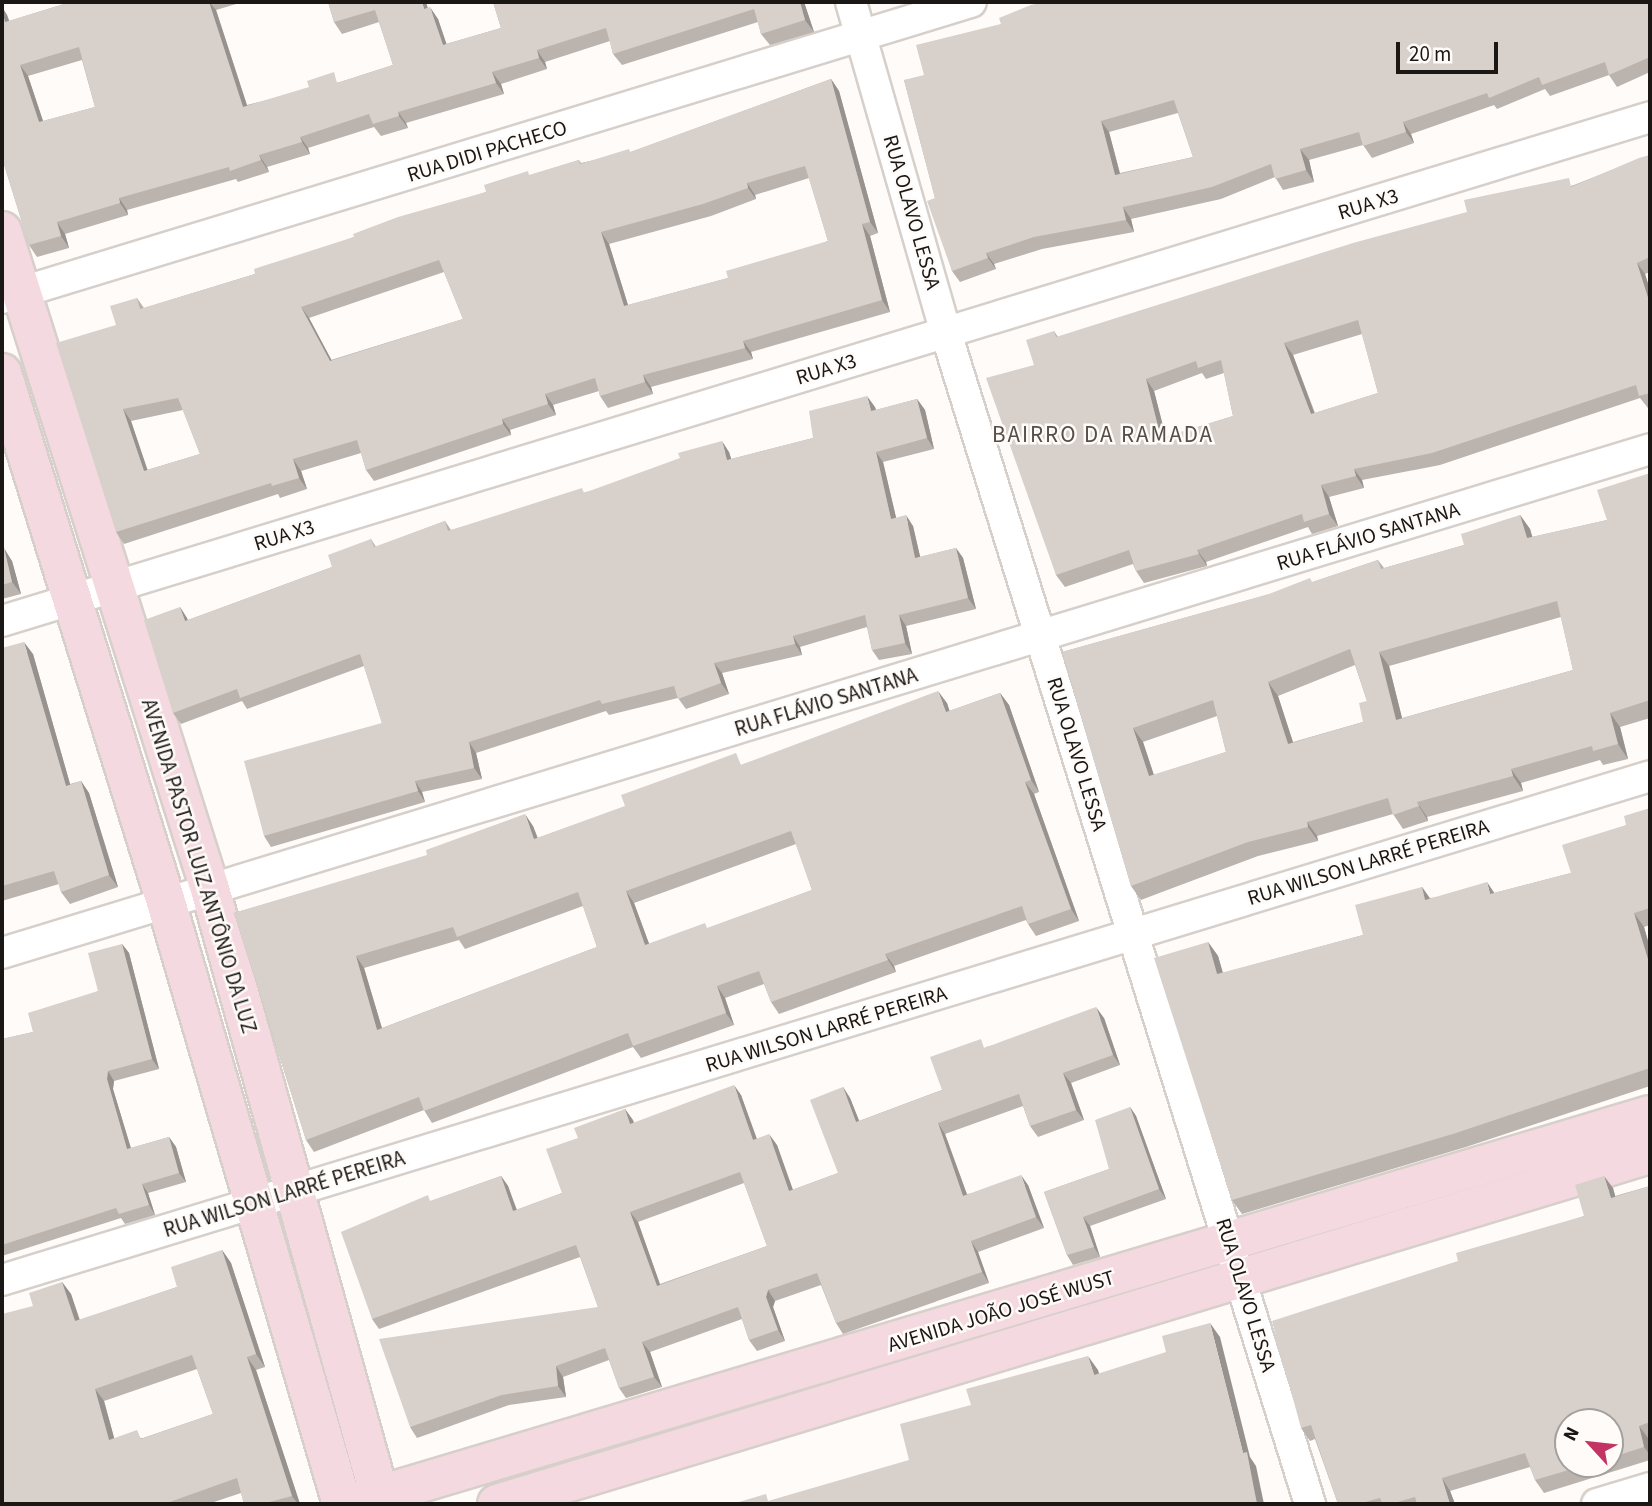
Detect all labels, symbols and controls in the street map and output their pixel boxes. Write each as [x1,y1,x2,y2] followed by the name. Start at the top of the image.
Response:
[1400,28,1502,72] scale bar
[1409,39,1451,69] text: 20 m
[404,115,570,187] street label: RUA DIDI PACHECO
[878,132,946,292] street label: RUA OLAVO LESSA
[1335,183,1401,225] street label: RUA X3
[793,348,859,390] street label: RUA X3
[994,421,1212,449] district label: BAIRRO DA RAMADA
[1273,496,1463,576] street label: RUA FLÁVIO SANTANA
[251,514,317,556] street label: RUA X3
[731,662,921,742] street label: RUA FLÁVIO SANTANA
[1042,674,1112,834] street label: RUA OLAVO LESSA
[136,696,262,1036] street label: AVENIDA PASTOR LUIZ ANTÔNIO DA LUZ
[1244,813,1492,911] street label: RUA WILSON LARRÉ PEREIRA
[702,980,950,1078] street label: RUA WILSON LARRÉ PEREIRA
[160,1145,408,1243] street label: RUA WILSON LARRÉ PEREIRA
[1211,1215,1281,1375] street label: RUA OLAVO LESSA
[885,1264,1117,1358] street label: AVENIDA JOÃO JOSÉ WUST
[1554,1408,1624,1478] north arrow
[1557,1422,1587,1446] text: N

